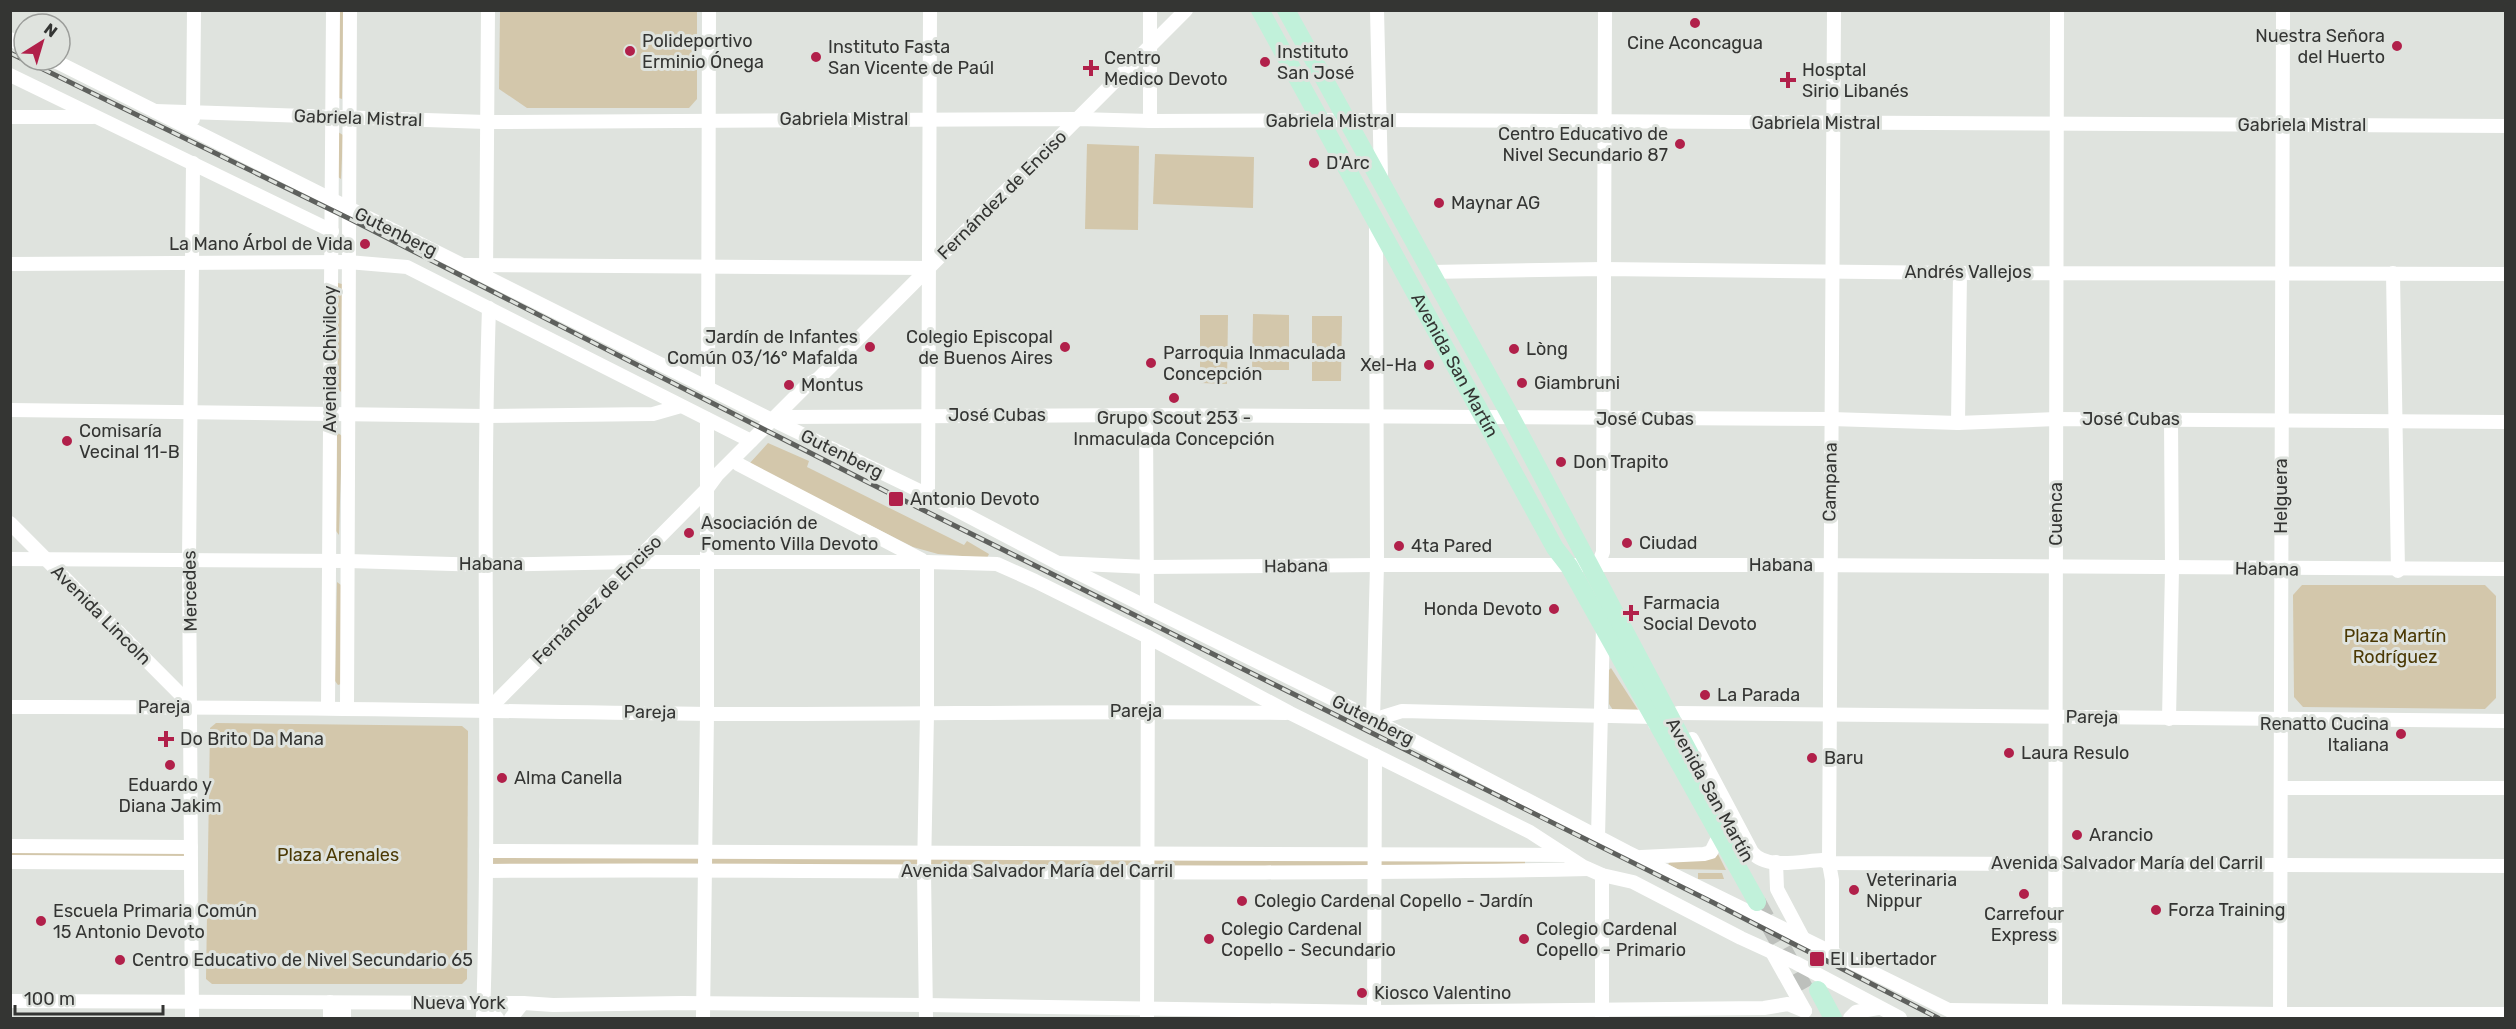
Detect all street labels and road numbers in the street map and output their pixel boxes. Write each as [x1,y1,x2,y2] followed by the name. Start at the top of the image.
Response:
[293,105,423,131] street label: Gabriela Mistral
[780,108,908,130] street label: Gabriela Mistral
[1266,110,1394,132] street label: Gabriela Mistral
[1752,112,1880,134] street label: Gabriela Mistral
[2238,114,2366,136] street label: Gabriela Mistral
[933,126,1071,264] street label: Fernández de Enciso
[351,203,441,261] street label: Gutenberg
[1904,261,2032,283] street label: Andrés Vallejos
[319,285,341,433] street label: Avenida Chivilcoy
[1406,289,1503,441] street label: Avenida San Martín
[948,404,1046,426] street label: José Cubas
[1596,408,1694,430] street label: José Cubas
[2082,408,2180,430] street label: José Cubas
[797,425,887,483] street label: Gutenberg
[1818,442,1842,522] street label: Campana
[2270,458,2292,534] street label: Helguera
[2045,482,2067,546] street label: Cuenca
[528,531,666,669] street label: Fernández de Enciso
[178,550,202,632] street label: Mercedes
[459,553,523,575] street label: Habana
[1264,554,1328,578] street label: Habana
[1749,554,1813,576] street label: Habana
[2235,557,2299,581] street label: Habana
[46,560,156,670] street label: Avenida Lincoln
[1328,690,1418,750] street label: Gutenberg
[138,696,190,718] street label: Pareja
[1110,700,1162,722] street label: Pareja
[624,701,676,723] street label: Pareja
[2066,706,2118,728] street label: Pareja
[1661,714,1759,866] street label: Avenida San Martín
[1991,852,2263,874] street label: Avenida Salvador María del Carril
[901,860,1173,882] street label: Avenida Salvador María del Carril
[412,992,506,1014] street label: Nueva York

